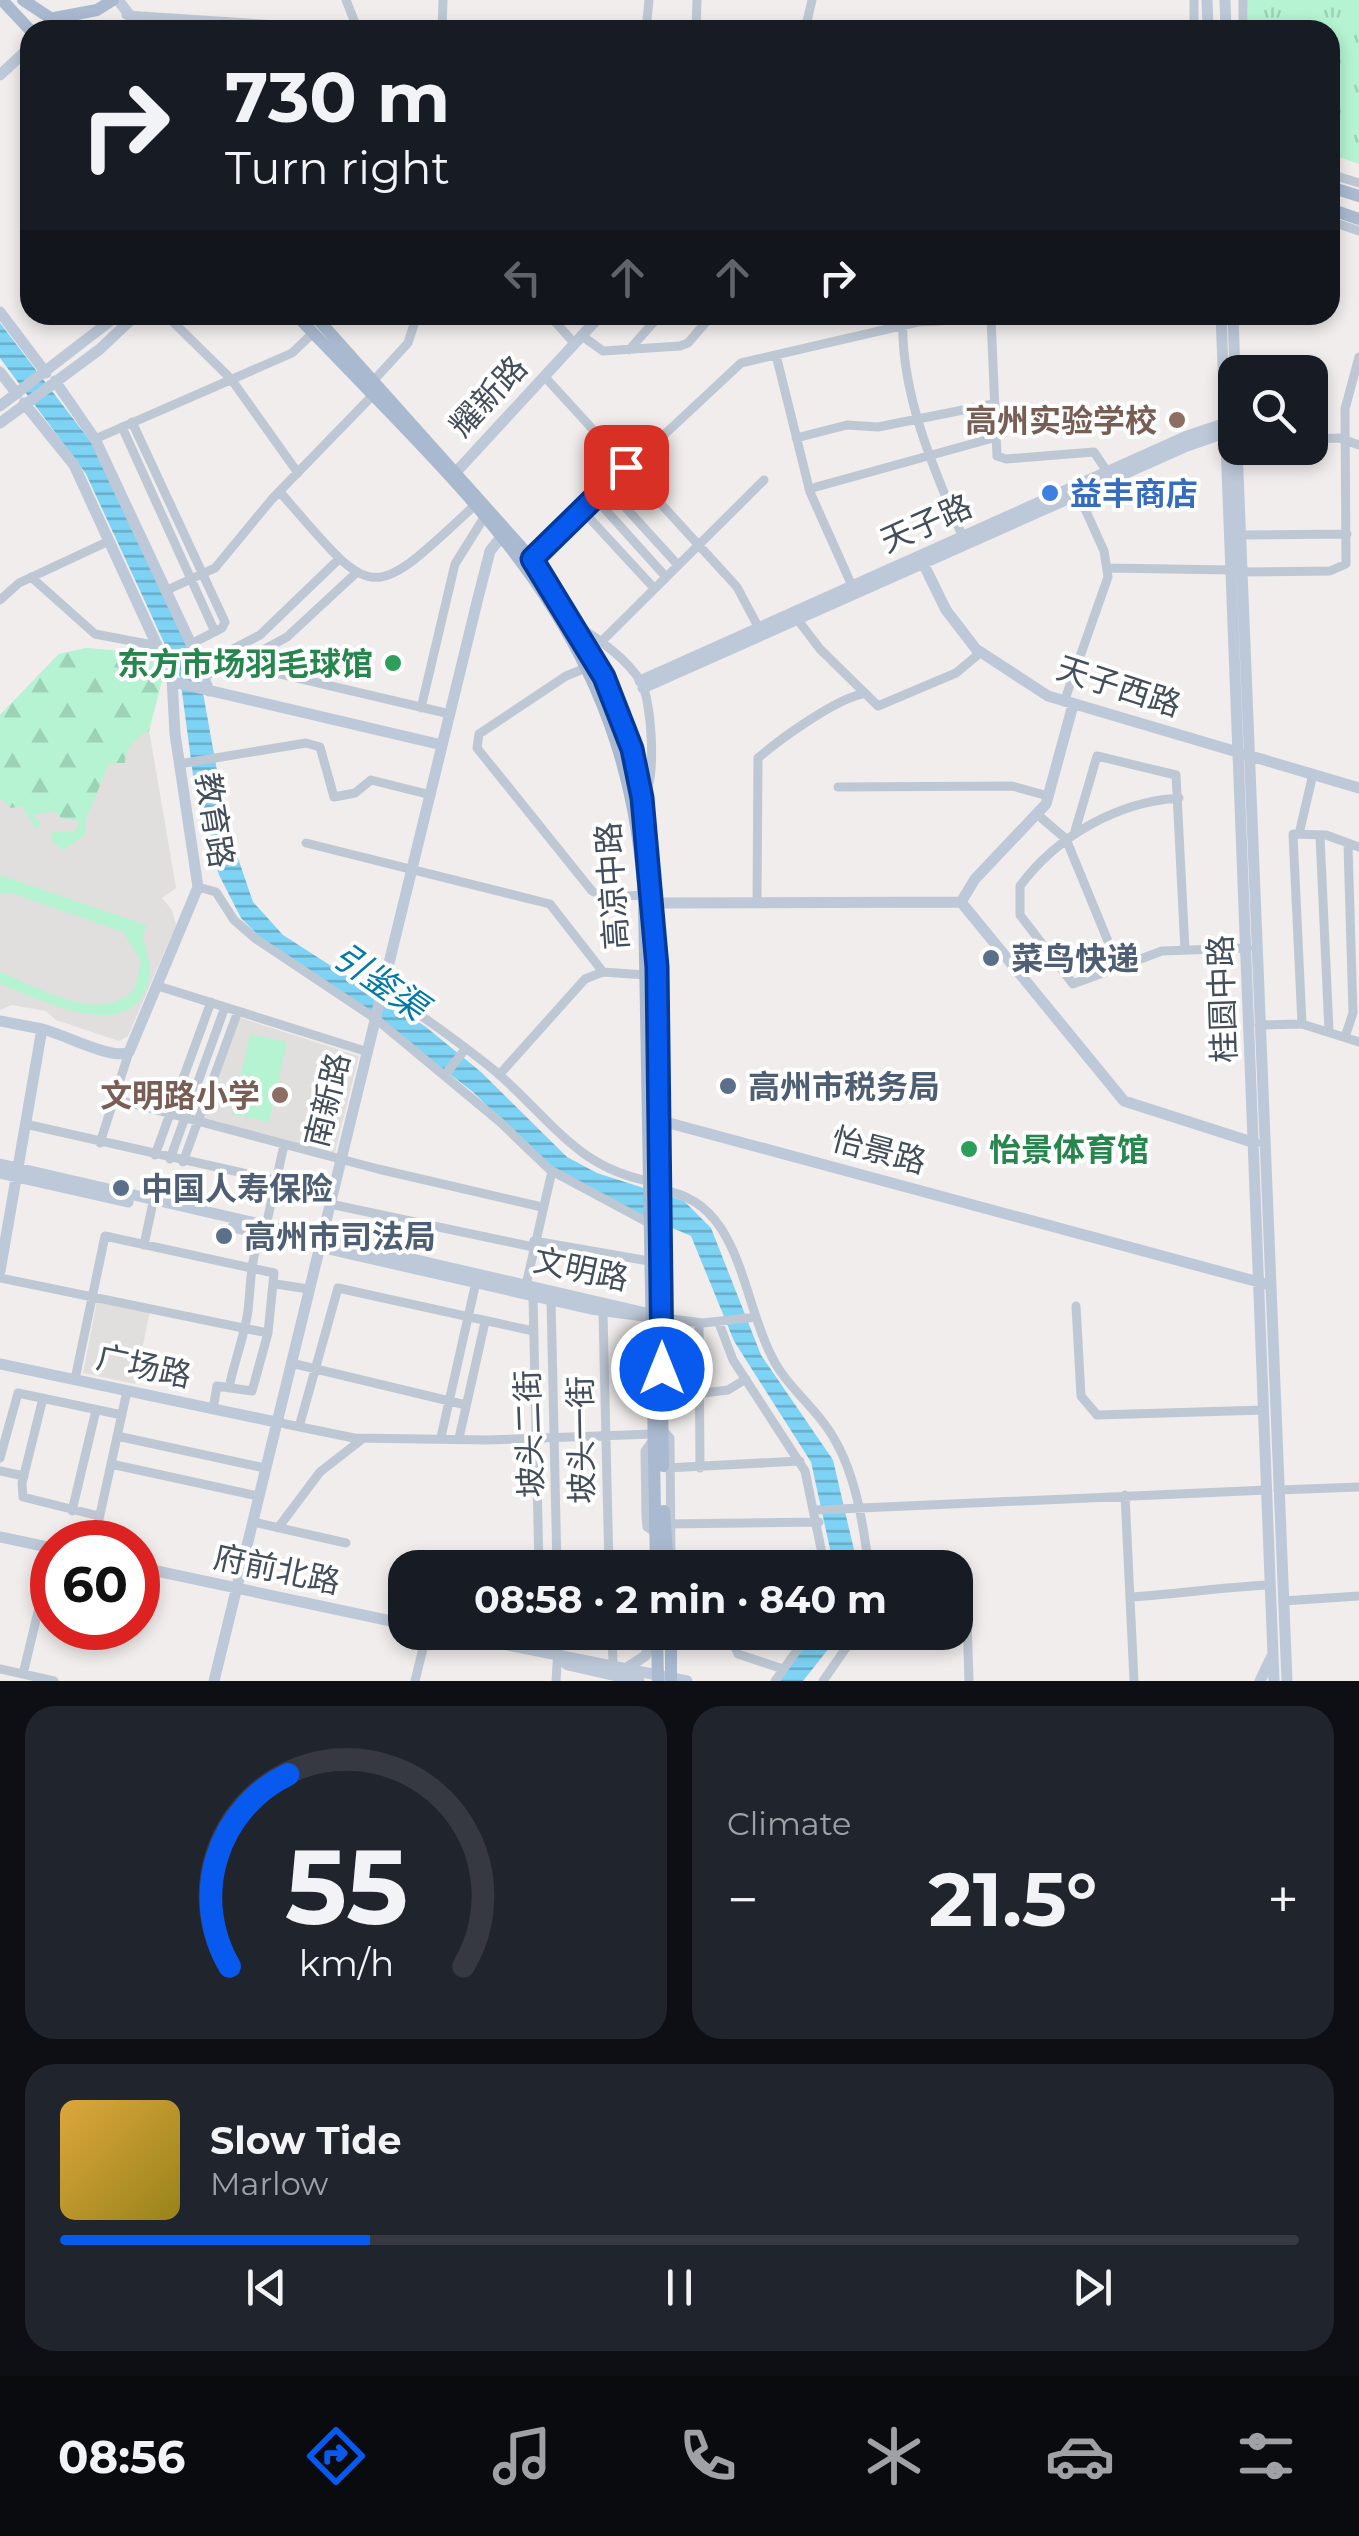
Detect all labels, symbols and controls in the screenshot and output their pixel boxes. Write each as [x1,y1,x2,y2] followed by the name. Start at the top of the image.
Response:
[225,54,450,140] text: 730 m
[60,60,190,190] icon: right
[225,140,450,195] text: Turn right
[495,250,550,305] icon: left
[600,250,655,305] icon: ahead
[705,250,760,305] icon: ahead
[810,250,865,305] icon: right
[441,348,535,444] street label: 耀新路
[1218,355,1328,465] map controls
[1218,355,1328,465] button: search
[965,401,1157,440] place label: 高州实验学校
[1166,409,1188,431] marker: 高州实验学校
[584,425,669,510] pin
[599,440,654,495] icon: arrive
[1070,474,1198,513] place label: 益丰商店
[1039,482,1061,504] marker: 益丰商店
[874,486,978,560] street label: 天子路
[117,644,373,683] place label: 东方市场羽毛球馆
[1052,648,1186,724] street label: 天子西路
[382,652,404,674] marker: 东方市场羽毛球馆
[188,770,242,870] street label: 教育路
[588,821,636,951] street label: 高凉中路
[325,933,439,1032] water label: 引鉴渠
[1200,934,1244,1064] street label: 桂圆中路
[1011,939,1139,978] place label: 菜鸟快递
[980,947,1002,969] marker: 菜鸟快递
[296,1049,358,1151] street label: 南新路
[748,1067,940,1106] place label: 高州市税务局
[717,1075,739,1097] marker: 高州市税务局
[100,1076,260,1115] place label: 文明路小学
[269,1084,291,1106] marker: 文明路小学
[828,1119,930,1181] street label: 怡景路
[989,1130,1149,1169] place label: 怡景体育馆
[958,1138,980,1160] marker: 怡景体育馆
[141,1169,333,1208] place label: 中国人寿保险
[110,1177,132,1199] marker: 中国人寿保险
[244,1217,436,1256] place label: 高州市司法局
[213,1225,235,1247] marker: 高州市司法局
[530,1240,632,1298] street label: 文明路
[610,1317,714,1421] position arrow
[93,1337,195,1395] street label: 广场路
[507,1369,551,1499] street label: 坡头二街
[560,1376,602,1504] street label: 坡头一街
[30,1520,160,1650] speed limit sign: 60
[210,1537,344,1601] street label: 府前北路
[474,1576,887,1623] text: 08:58 · 2 min · 840 m
[727,1804,851,1843] text: Climate
[284,1823,408,1950] text: 55
[929,1853,1097,1945] text: 21.5°
[727,1866,759,1933] text: −
[1267,1866,1299,1933] text: +
[298,1941,394,1985] text: km/h
[210,2117,402,2164] text: Slow Tide
[210,2164,328,2203] text: Marlow
[239,2260,294,2315] icon: previous
[652,2260,707,2315] icon: pause
[1065,2260,1120,2315] icon: next
[301,2421,371,2491] icon: directions
[487,2421,557,2491] icon: music
[673,2421,743,2491] icon: phone
[859,2421,929,2491] icon: climate
[1045,2421,1115,2491] icon: car
[1231,2421,1301,2491] icon: filters
[58,2429,185,2484] text: 08:56

